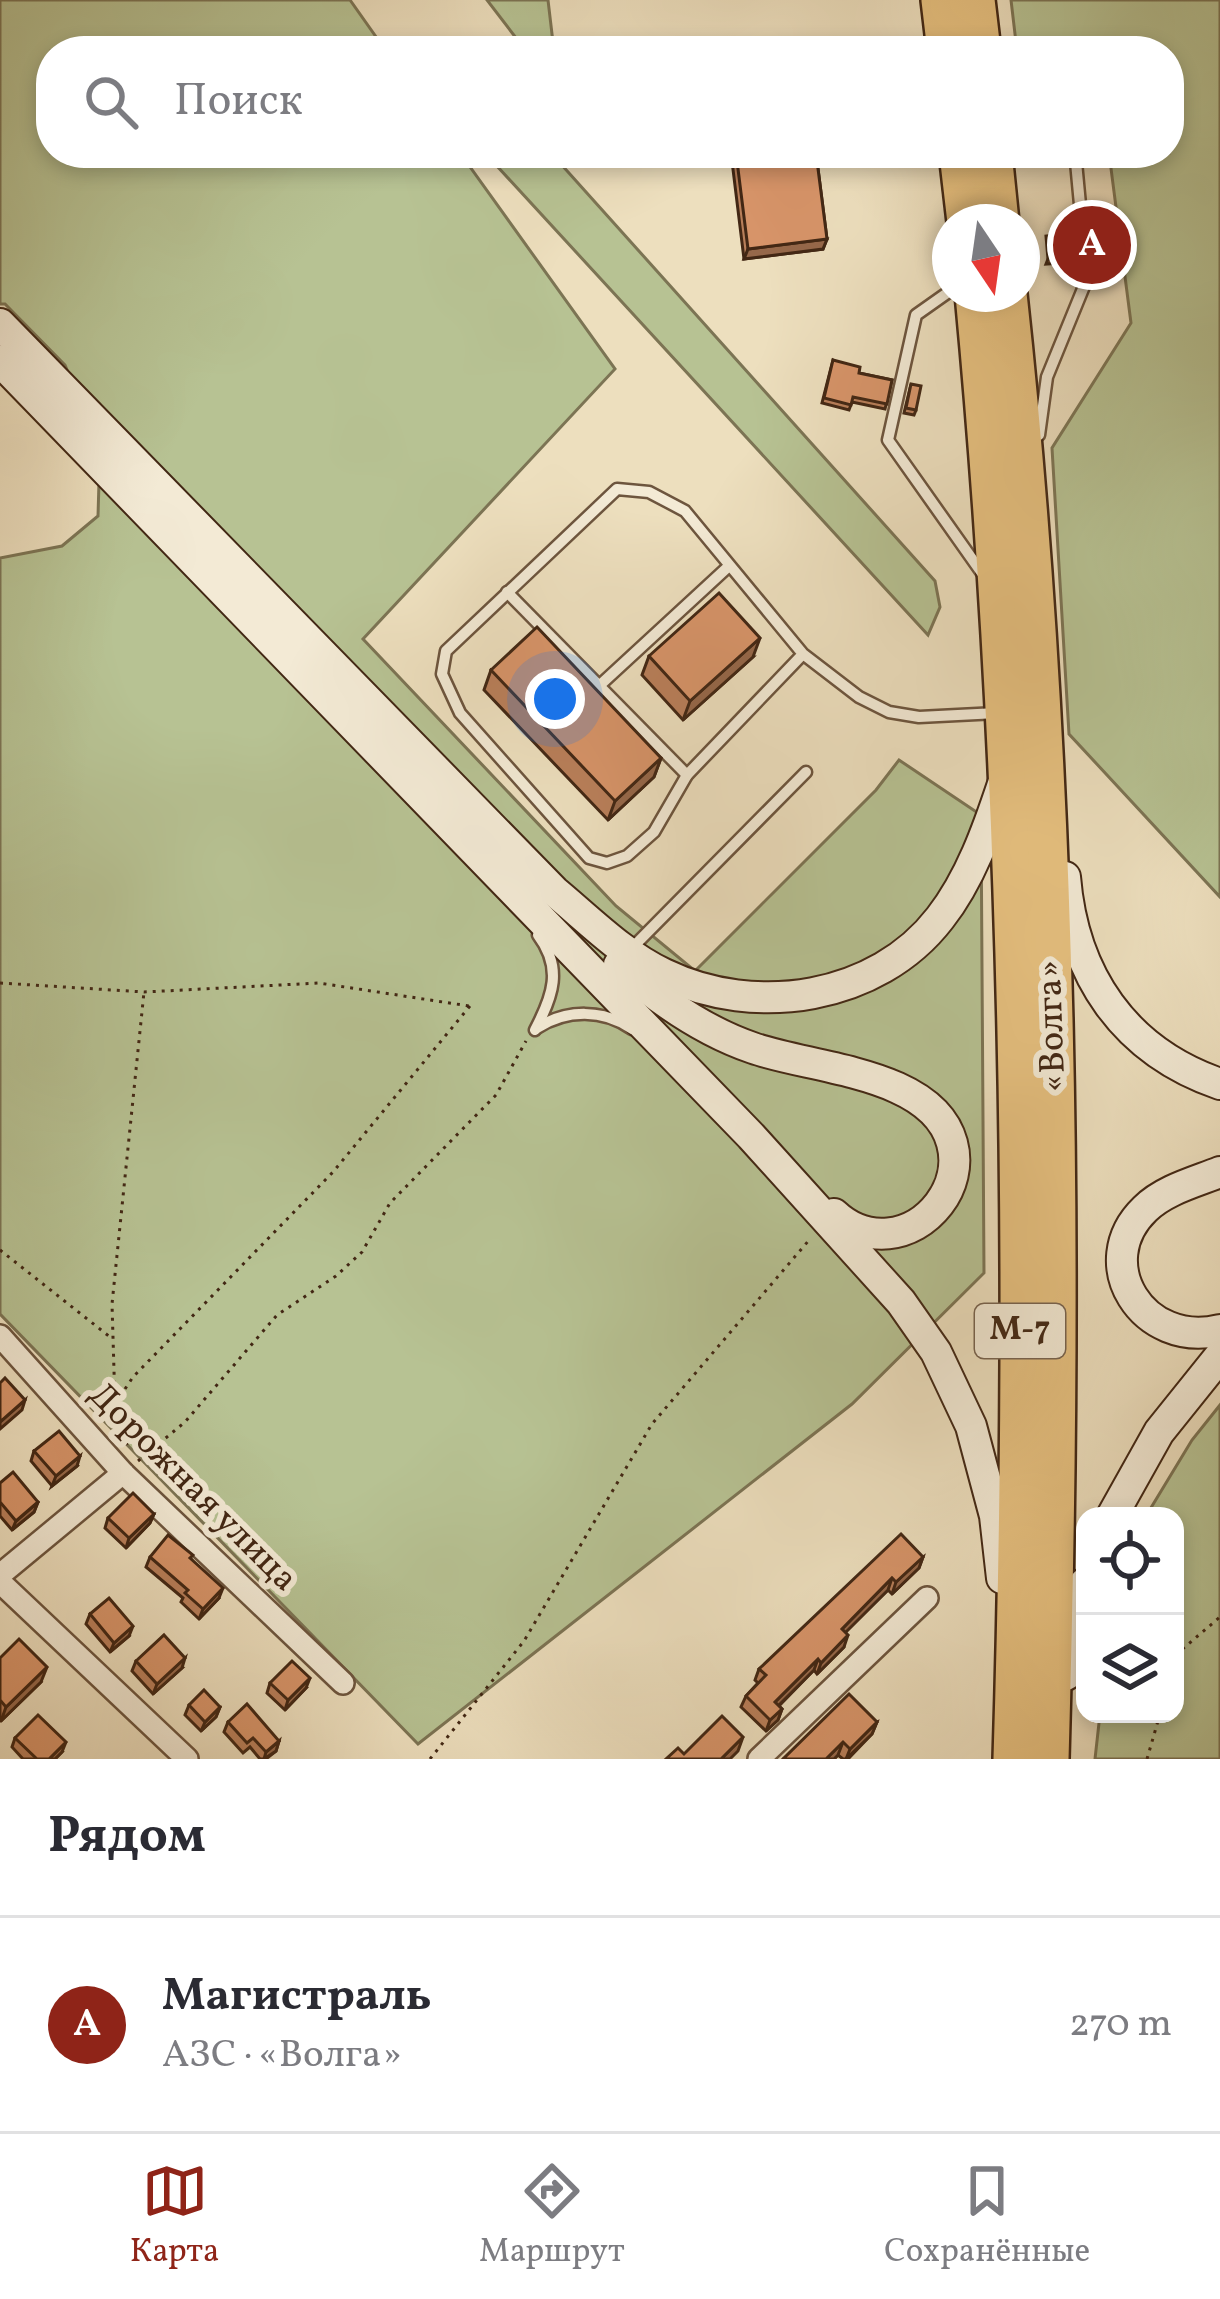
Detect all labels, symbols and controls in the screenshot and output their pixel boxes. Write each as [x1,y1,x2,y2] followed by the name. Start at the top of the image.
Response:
[36,36,1184,168] search box
[78,69,144,135] icon: search
[174,71,303,134] text: Поиск
[1053,200,1131,290] pin: A
[932,204,1040,312] north arrow
[525,669,585,729] your location
[1026,959,1080,1093] street label: «Волга»
[975,1304,1065,1358] road number: М-7
[76,1372,308,1604] street label: Дорожная улица
[1076,1507,1184,1723] map controls
[1076,1507,1184,1615] button: locate
[1076,1615,1184,1723] button: layers
[48,1802,206,1873] text: Рядом
[162,1966,432,2029] text: Магистраль
[73,1998,101,2052] text: A
[1069,1998,1172,2052] text: 270 m
[162,2029,402,2083] text: АЗС · «Волга»
[130,2158,219,2276] tab: Карта
[479,2158,625,2276] tab: Маршрут
[884,2158,1090,2276] tab: Сохранённые

